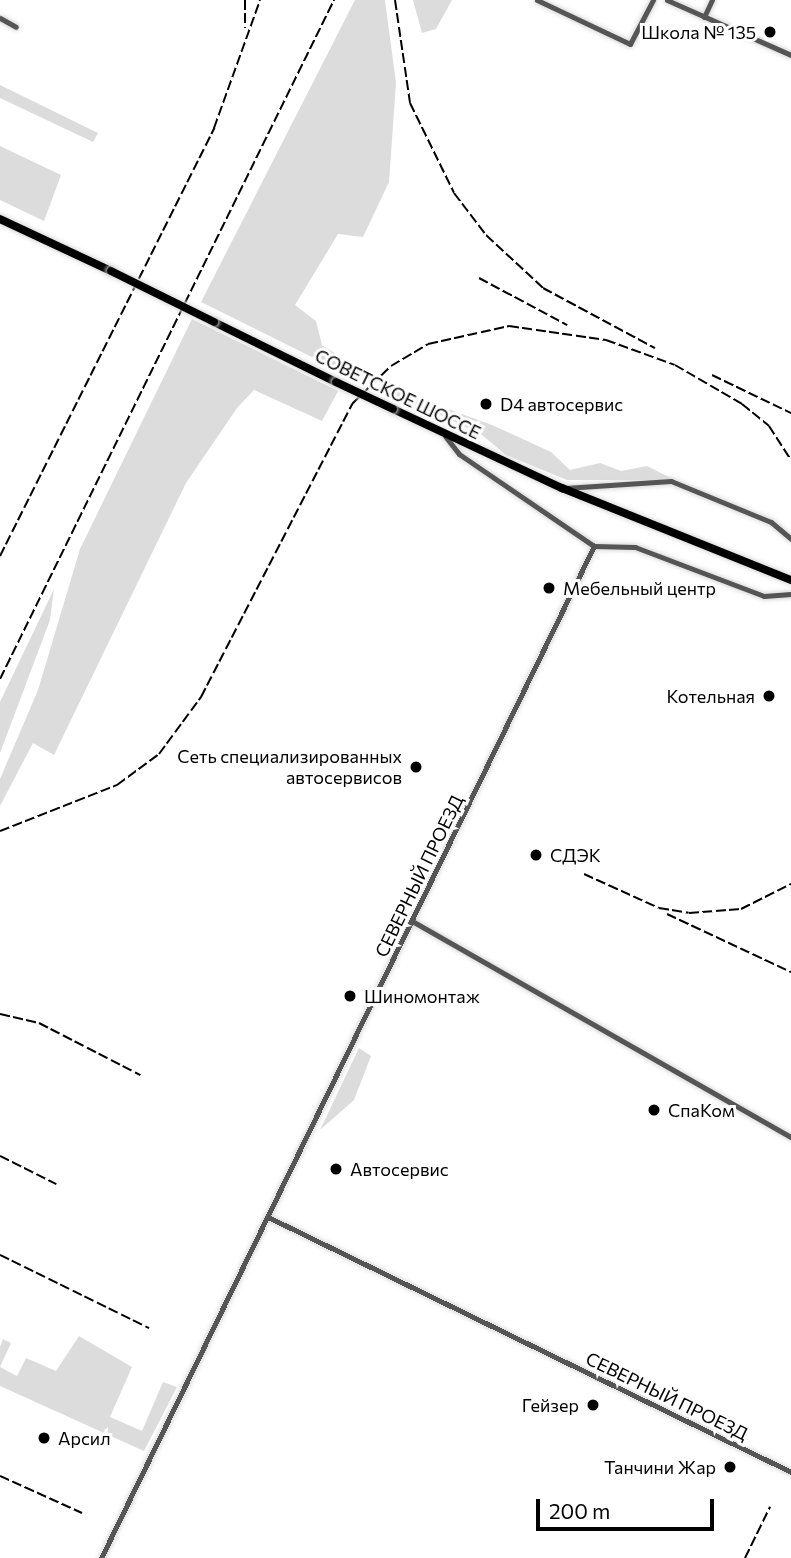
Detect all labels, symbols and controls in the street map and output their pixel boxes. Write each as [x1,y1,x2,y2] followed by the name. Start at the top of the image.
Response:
[641,21,756,43] place label: Школа № 135
[762,24,778,40] marker: Школа № 135
[312,344,484,444] street label: СОВЕТСКОЕ ШОССЕ
[500,393,623,415] place label: D4 автосервис
[478,396,494,412] marker: D4 автосервис
[563,577,716,599] place label: Мебельный центр
[541,580,557,596] marker: Мебельный центр
[666,685,755,707] place label: Котельная
[761,688,777,704] marker: Котельная
[177,746,402,788] place label: Сеть специализированных автосервисов
[408,759,424,775] marker: Сеть специализированных автосервисов
[370,791,468,961] street label: СЕВЕРНЫЙ ПРОЕЗД
[550,844,601,866] place label: СДЭК
[528,847,544,863] marker: СДЭК
[364,985,480,1007] place label: Шиномонтаж
[342,988,358,1004] marker: Шиномонтаж
[668,1099,735,1121] place label: СпаКом
[646,1102,662,1118] marker: СпаКом
[350,1158,449,1180] place label: Автосервис
[328,1161,344,1177] marker: Автосервис
[582,1347,752,1445] street label: СЕВЕРНЫЙ ПРОЕЗД
[522,1394,579,1416] place label: Гейзер
[585,1397,601,1413] marker: Гейзер
[58,1427,111,1449] place label: Арсил
[36,1430,52,1446] marker: Арсил
[604,1456,716,1478] place label: Танчини Жар
[722,1459,738,1475] marker: Танчини Жар
[539,1484,718,1528] scale bar
[549,1498,610,1523] text: 200 m

